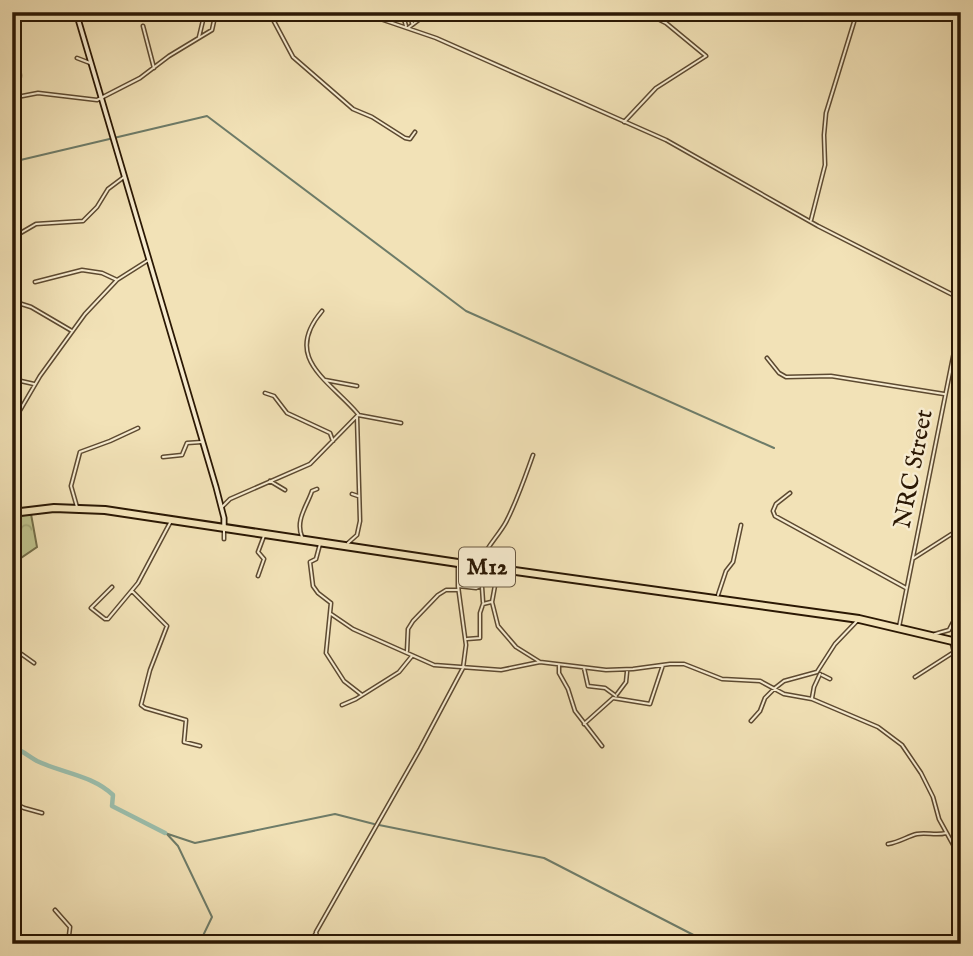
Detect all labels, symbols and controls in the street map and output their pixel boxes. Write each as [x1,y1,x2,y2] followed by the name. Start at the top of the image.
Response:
[887,407,941,531] street label: NRC Street
[459,548,515,586] road number: M12

